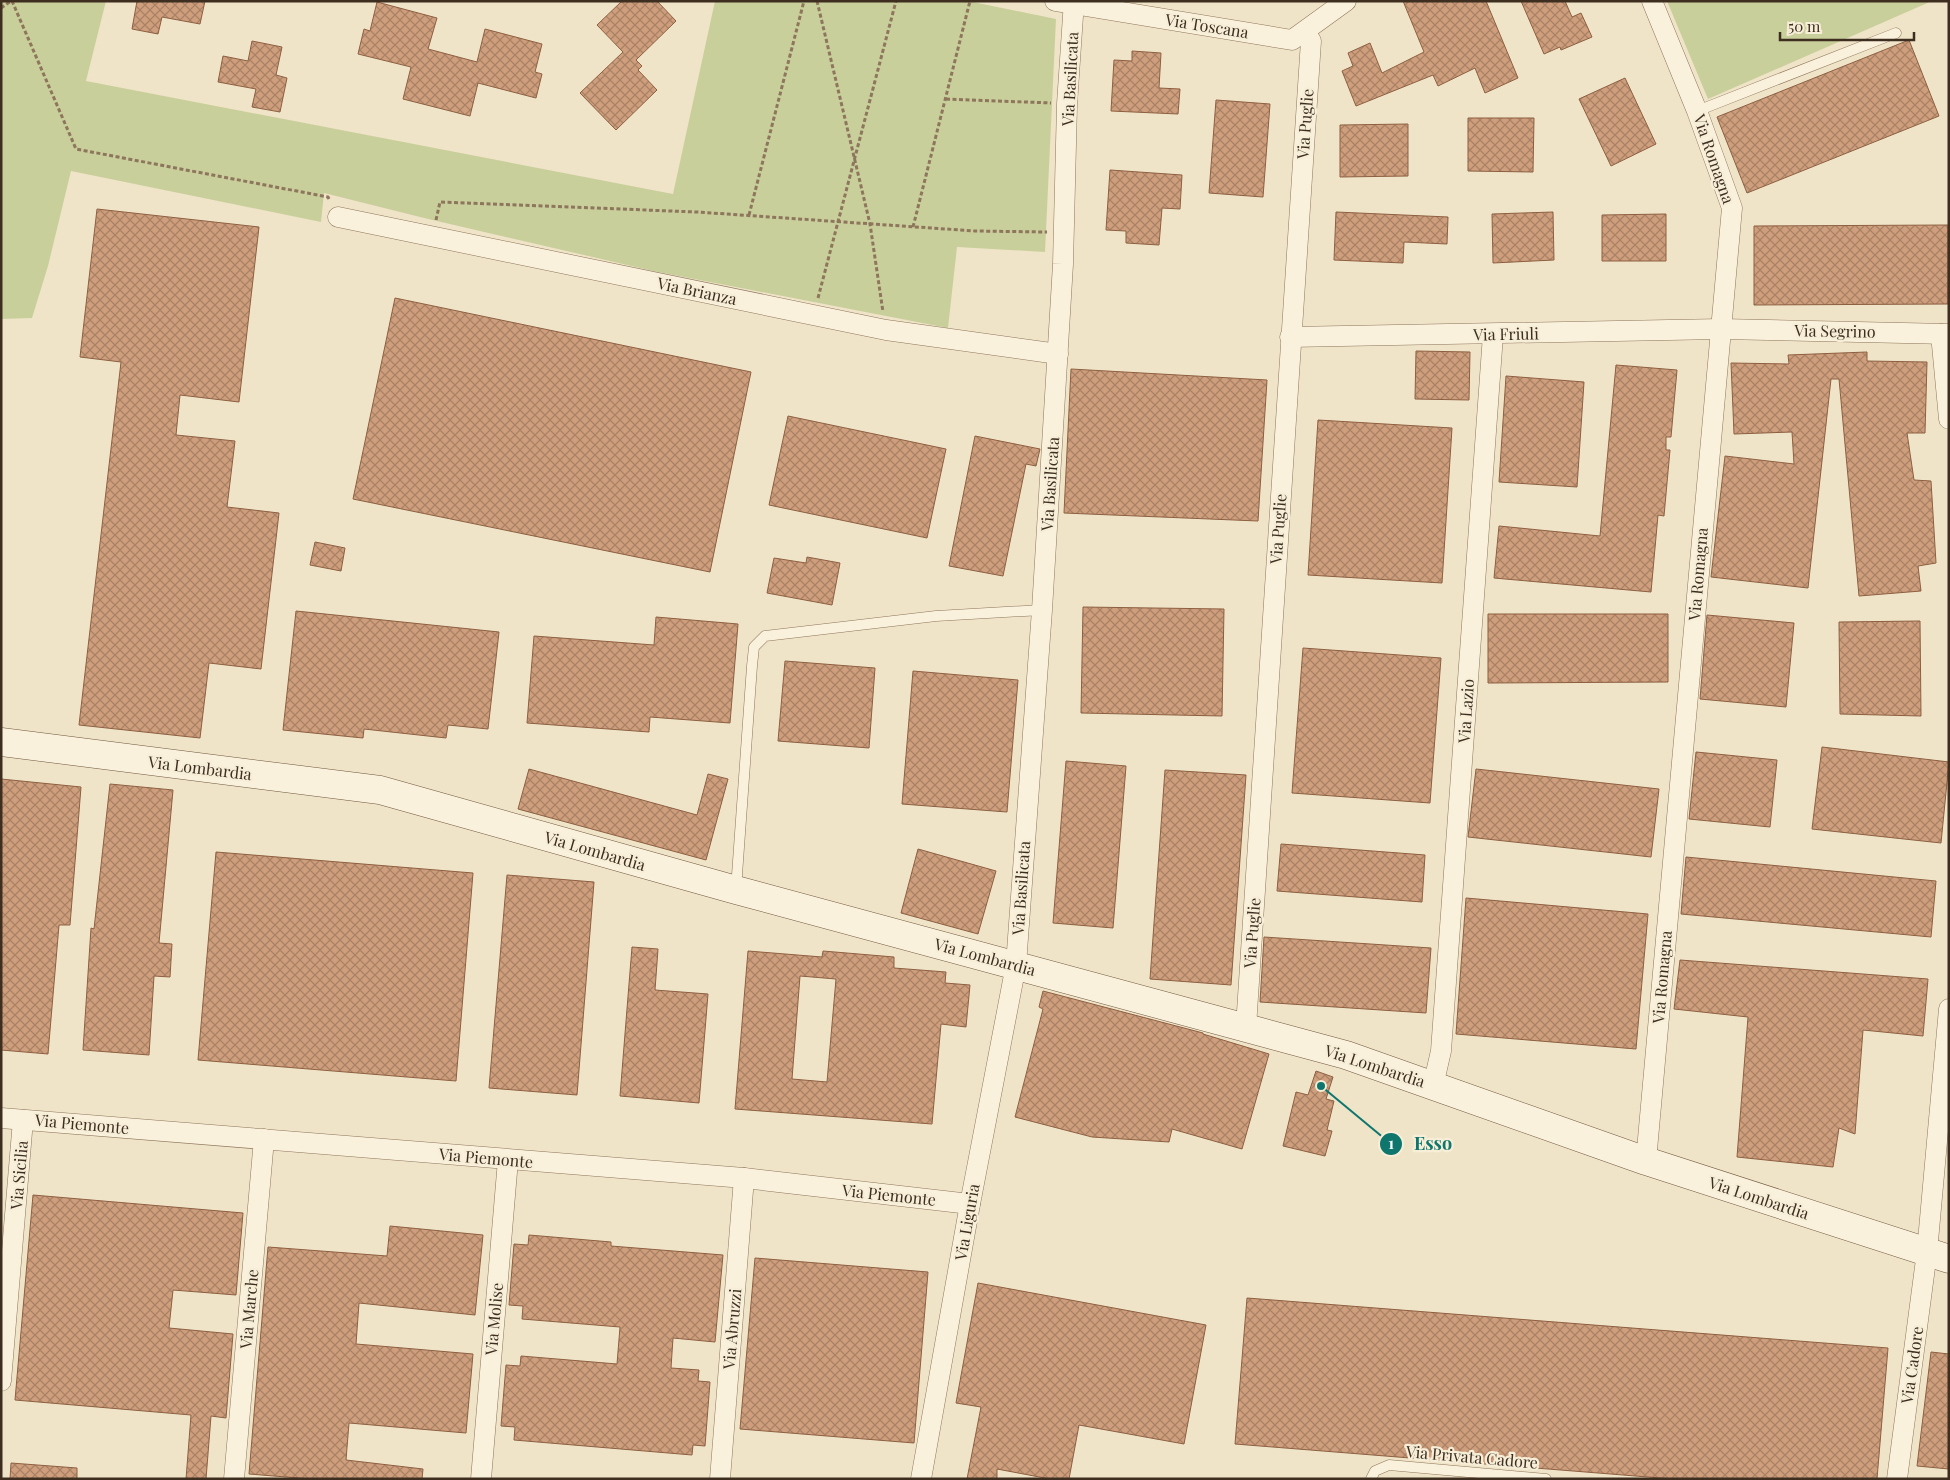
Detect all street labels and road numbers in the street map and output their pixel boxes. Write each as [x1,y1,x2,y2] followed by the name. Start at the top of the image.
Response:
[1163,8,1250,42] street label: Via Toscana
[1056,31,1082,128] street label: Via Basilicata
[1291,88,1317,161] street label: Via Puglie
[1689,110,1740,206] street label: Via Romagna
[654,272,739,309] street label: Via Brianza
[1793,319,1876,342] street label: Via Segrino
[1472,322,1539,345] street label: Via Friuli
[1036,436,1063,533] street label: Via Basilicata
[1264,493,1290,566] street label: Via Puglie
[1683,527,1712,622] street label: Via Romagna
[1453,678,1478,745] street label: Via Lazio
[146,751,253,784] street label: Via Lombardia
[541,826,648,875] street label: Via Lombardia
[1007,840,1034,937] street label: Via Basilicata
[1238,897,1264,970] street label: Via Puglie
[1647,930,1676,1025] street label: Via Romagna
[931,933,1038,980] street label: Via Lombardia
[1321,1039,1428,1092] street label: Via Lombardia
[33,1109,130,1138] street label: Via Piemonte
[5,1140,32,1211] street label: Via Sicilia
[437,1143,534,1172] street label: Via Piemonte
[1705,1171,1812,1224] street label: Via Lombardia
[840,1179,937,1210] street label: Via Piemonte
[949,1182,984,1263] street label: Via Liguria
[234,1268,262,1351] street label: Via Marche
[480,1282,507,1357] street label: Via Molise
[717,1287,746,1371] street label: Via Abruzzi
[1896,1325,1927,1406] street label: Via Cadore
[1404,1440,1539,1473] street label: Via Privata Cadore

